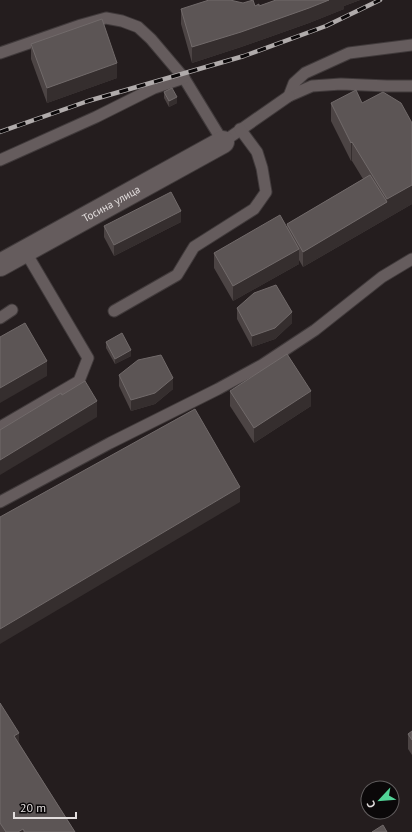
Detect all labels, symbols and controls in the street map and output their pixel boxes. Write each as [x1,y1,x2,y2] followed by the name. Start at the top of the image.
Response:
[80,182,143,225] street label: Тосина улица
[360,780,400,820] north arrow
[14,794,76,820] scale bar
[363,799,379,810] text: С
[20,800,46,815] text: 20 m

